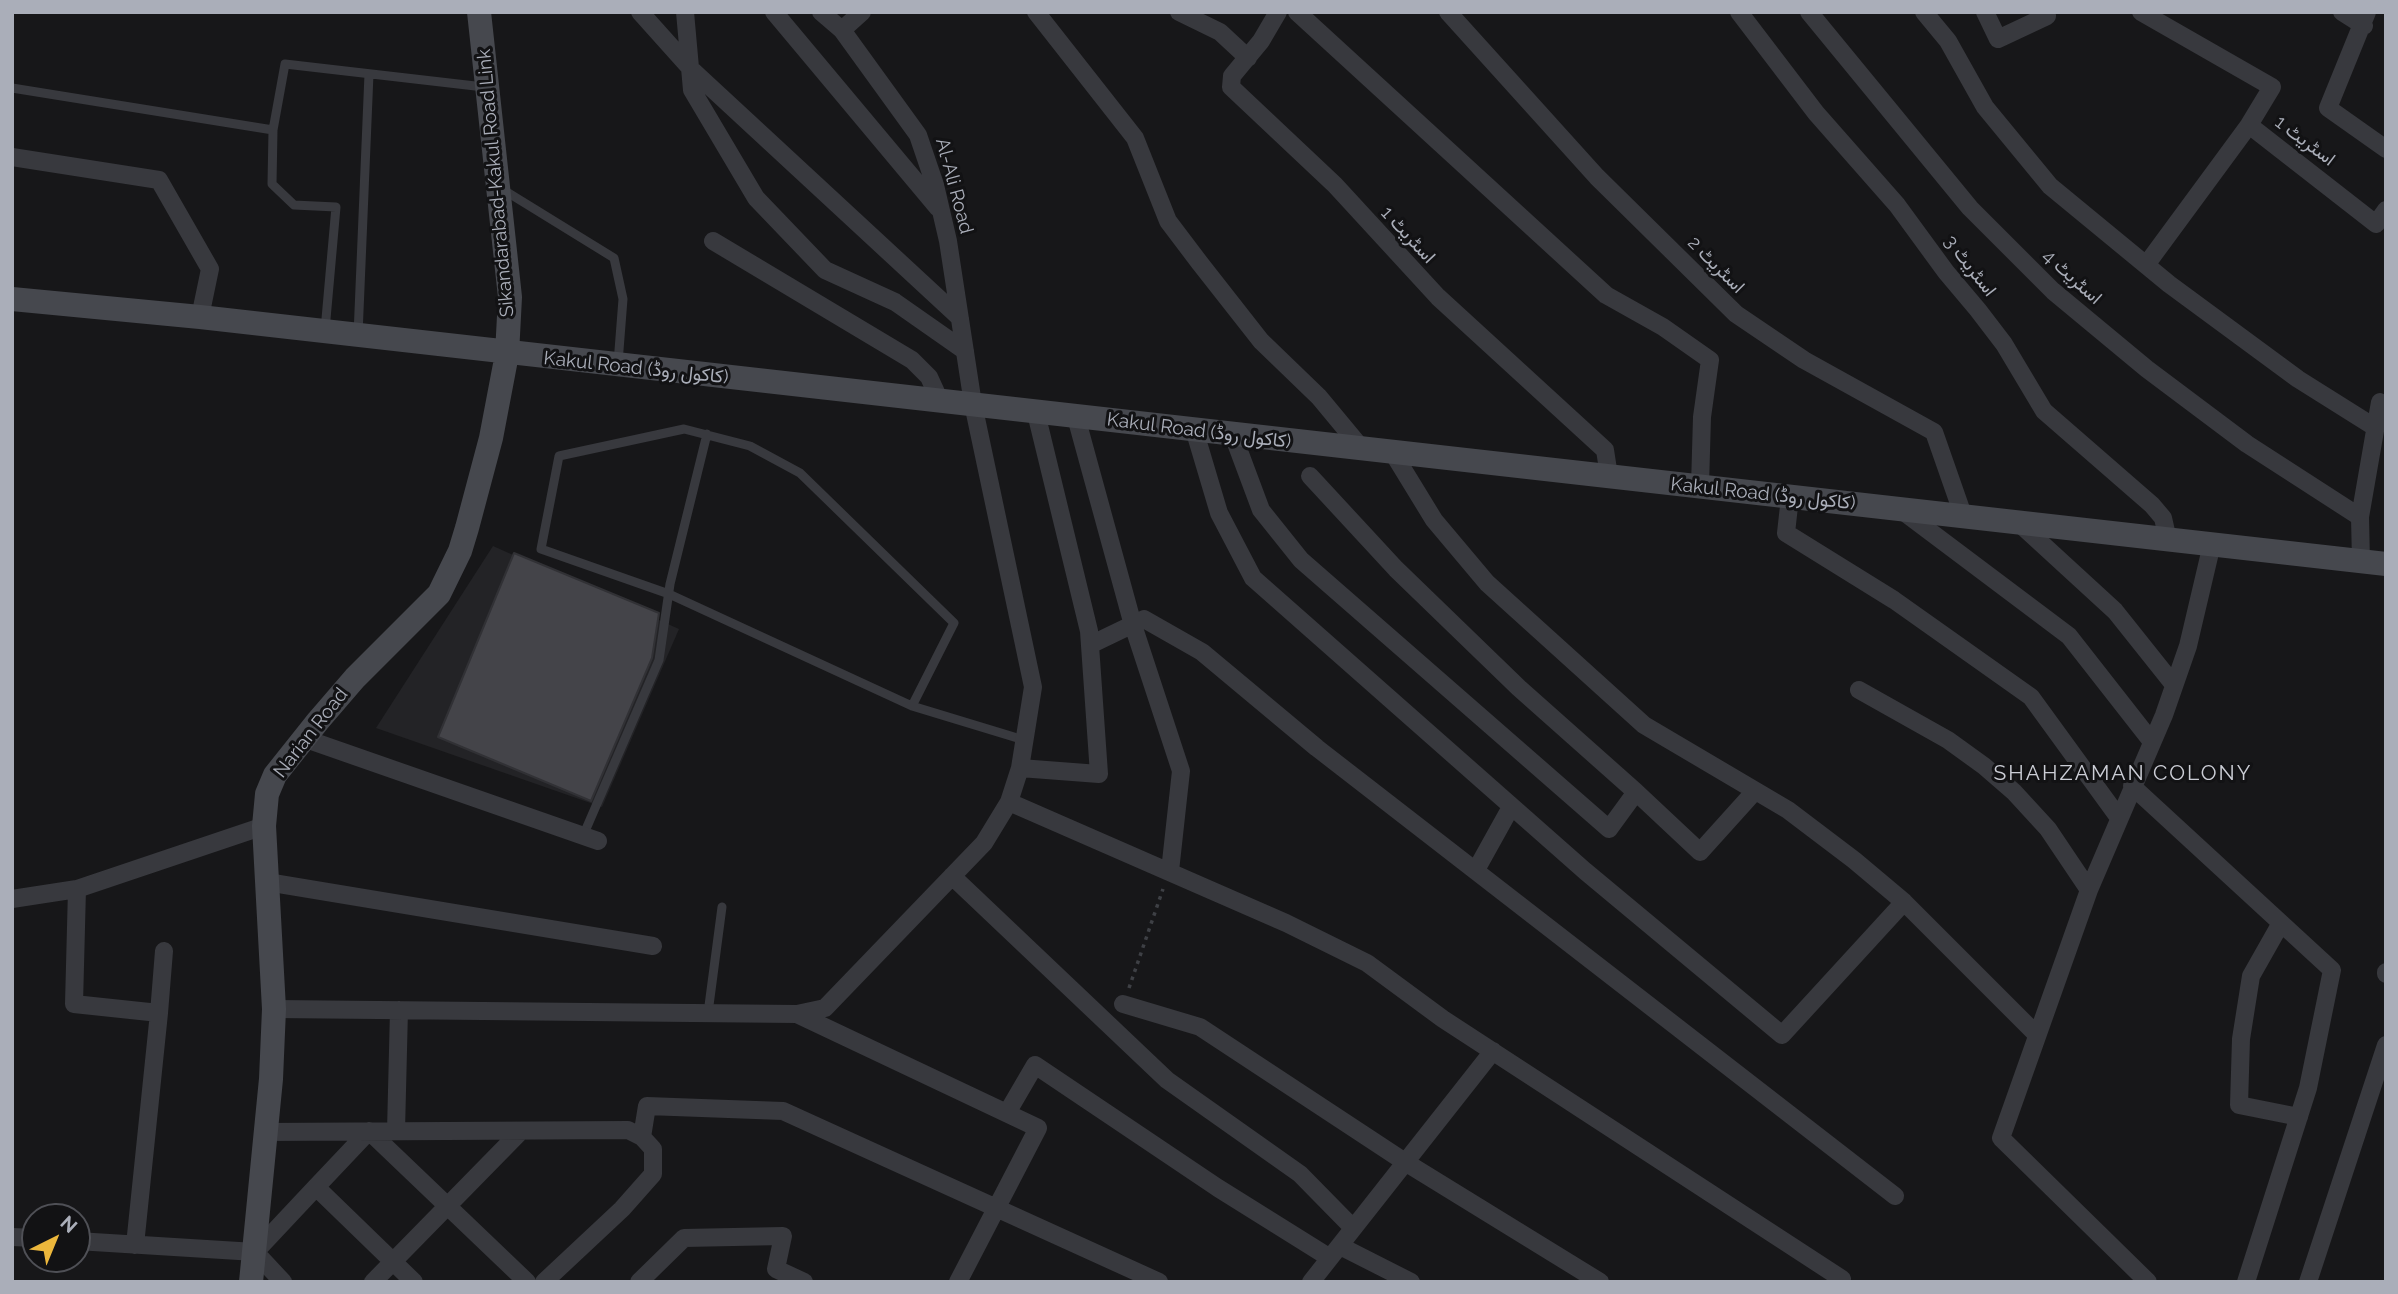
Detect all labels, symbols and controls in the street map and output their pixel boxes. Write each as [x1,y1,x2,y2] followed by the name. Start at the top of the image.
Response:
[473,48,519,318] street label: Sikandarabad-Kakul Road Link
[2270,111,2340,171] street label: اسٹریٹ 1
[930,136,978,236] street label: Al-Ali Road
[1376,202,1440,268] street label: اسٹریٹ 1
[1939,231,2001,301] street label: اسٹریٹ 3
[1683,232,1749,298] street label: اسٹریٹ 2
[2038,244,2106,310] street label: اسٹریٹ 4
[543,347,729,389] street label: Kakul Road (کاکول روڈ)
[1105,408,1293,454] street label: Kakul Road (کاکول روڈ)
[1670,473,1856,515] street label: Kakul Road (کاکول روڈ)
[269,684,353,782] street label: Narian Road
[1996,761,2250,787] district label: SHAHZAMAN COLONY
[21,1203,91,1273] north arrow
[56,1211,82,1237] text: N

